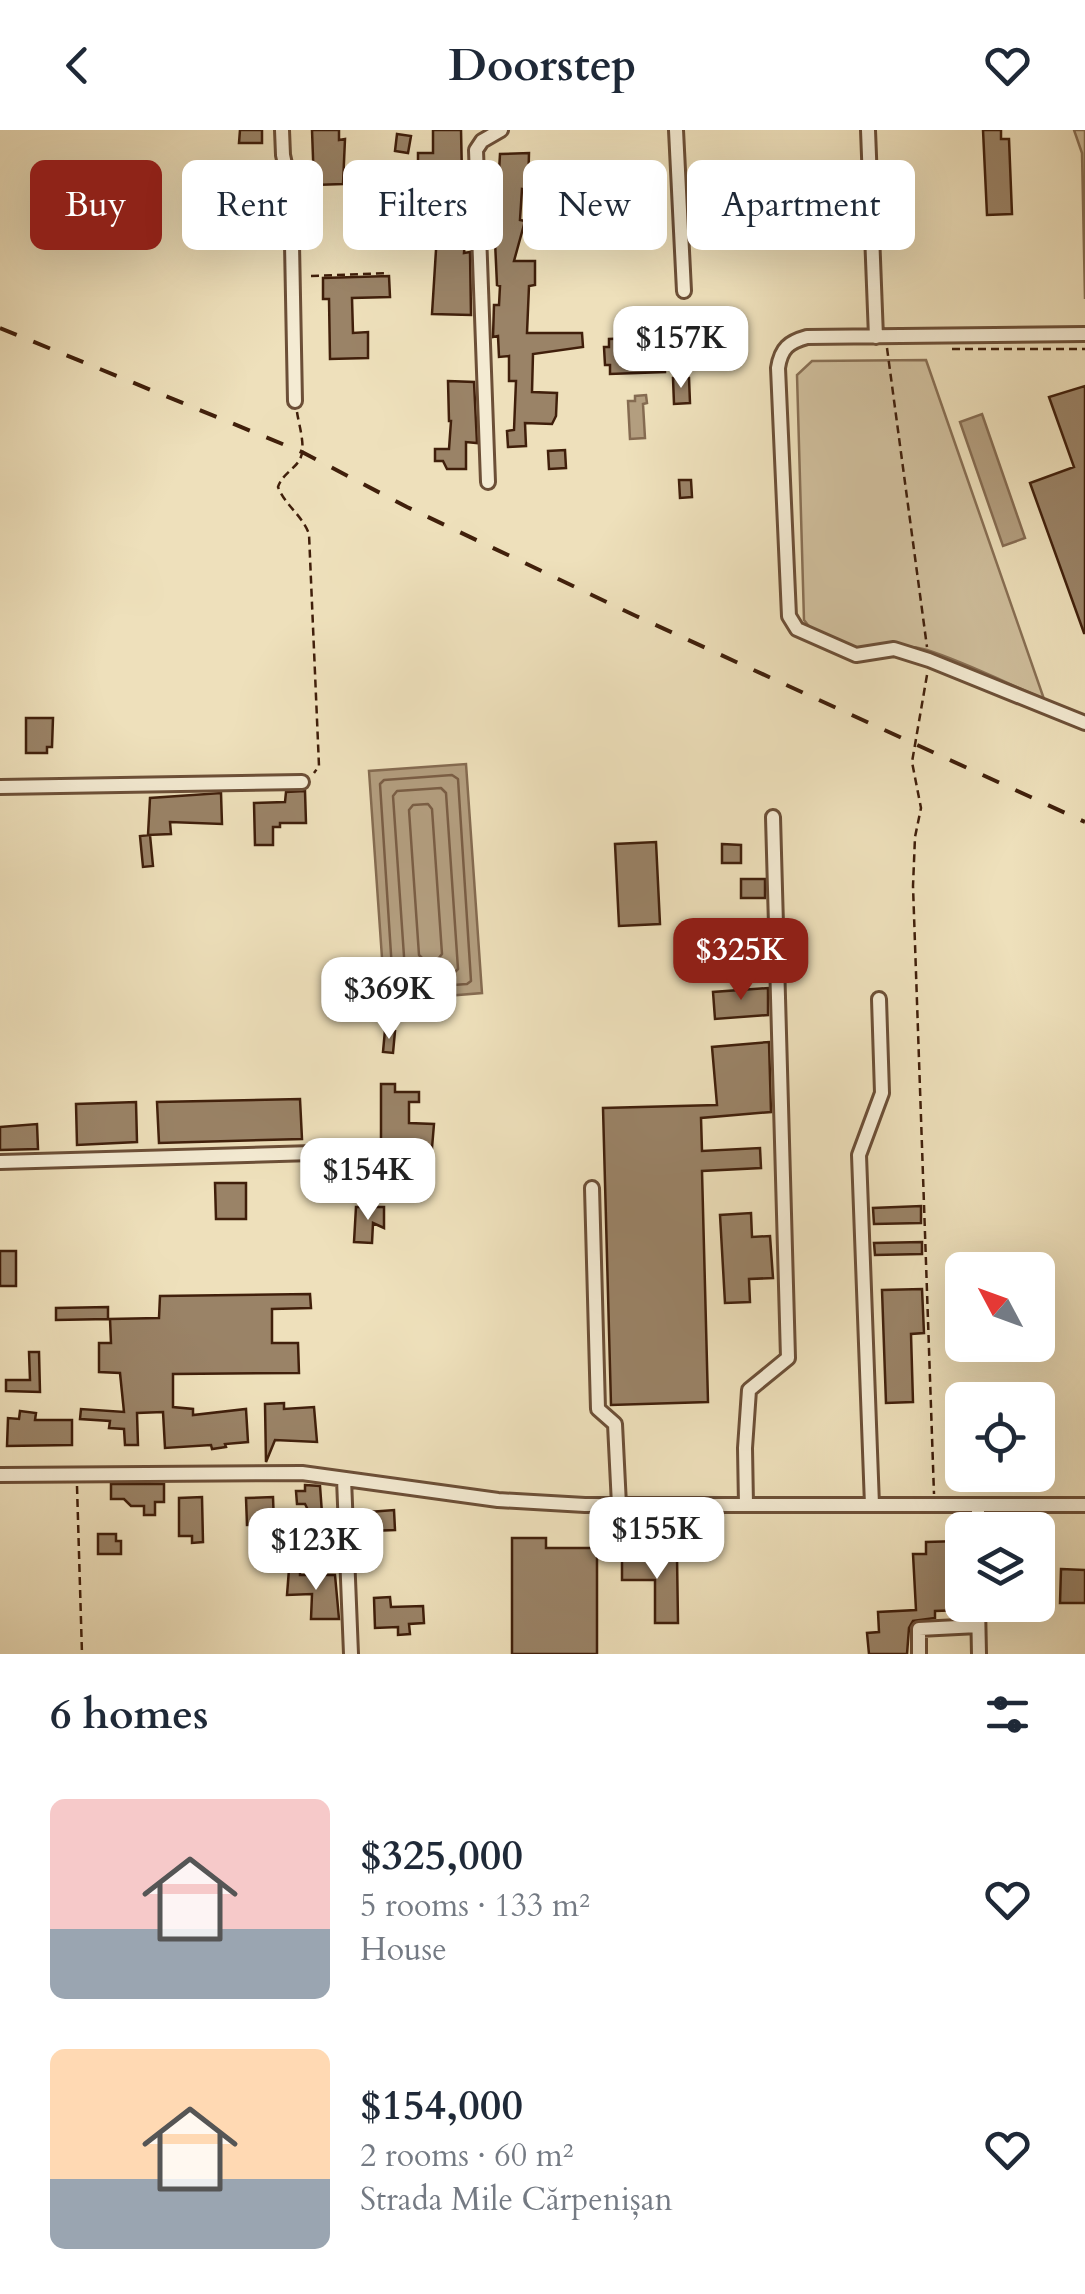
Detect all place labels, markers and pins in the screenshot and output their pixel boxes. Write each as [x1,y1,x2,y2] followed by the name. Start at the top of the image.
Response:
[611,306,751,391] pin: $157K
[671,918,811,1003] pin: $325K
[319,957,459,1042] pin: $369K
[298,1138,438,1223] pin: $154K
[587,1497,727,1582] pin: $155K
[246,1508,386,1593] pin: $123K

